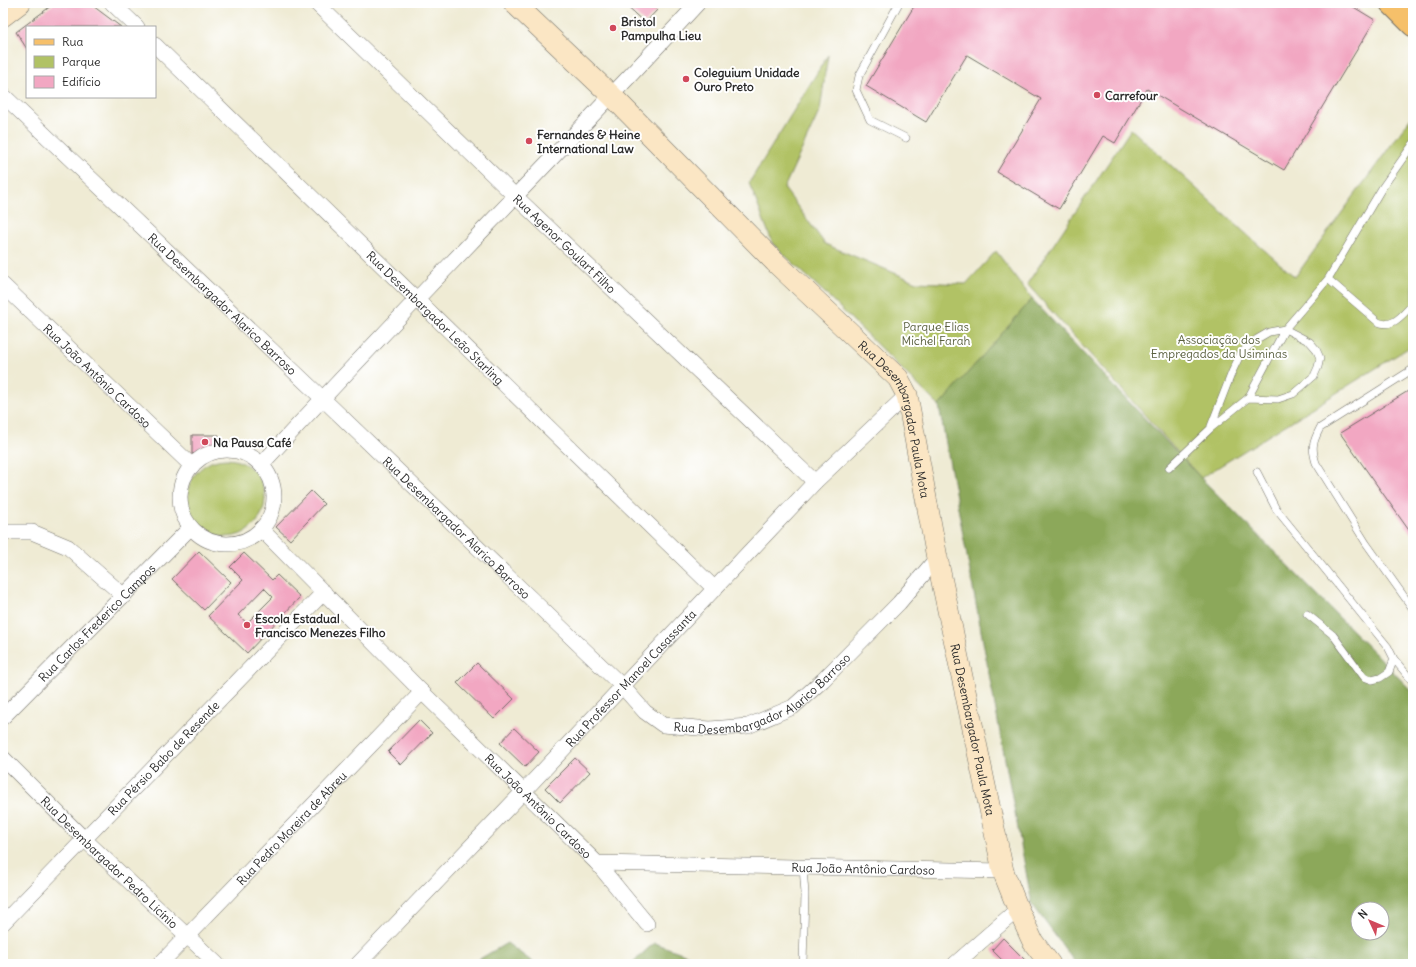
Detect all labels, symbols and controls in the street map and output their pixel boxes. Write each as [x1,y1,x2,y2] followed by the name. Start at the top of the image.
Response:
[621,14,701,44] place label: Bristol Pampulha Lieu
[608,23,618,33] marker: Bristol Pampulha Lieu
[26,26,156,98] legend
[62,34,84,49] text: Rua
[62,54,101,69] text: Parque
[694,65,800,94] place label: Coleguium Unidade Ouro Preto
[62,74,101,89] text: Edifício
[681,74,691,84] marker: Coleguium Unidade Ouro Preto
[1105,88,1158,103] place label: Carrefour
[1092,90,1102,100] marker: Carrefour
[537,127,641,156] place label: Fernandes & Heine International Law
[524,136,534,146] marker: Fernandes & Heine International Law
[510,191,619,296] street label: Rua Agenor Goulart Filho
[145,230,300,378] street label: Rua Desembargador Alarico Barroso
[364,247,507,387] street label: Rua Desembargador Leão Starling
[901,319,971,348] park label: Parque Elias Michel Farah
[41,321,155,431] street label: Rua João Antônio Cardoso
[1151,332,1287,361] park label: Associação dos Empregados da Usiminas
[855,337,933,499] street label: Rua Desembargador Paula Mota
[213,435,292,450] place label: Na Pausa Café
[200,437,210,447] marker: Na Pausa Café
[380,453,534,602] street label: Rua Desembargador Alarico Barroso
[35,560,158,685] street label: Rua Carlos Frederico Campos
[562,606,699,750] street label: Rua Professor Manoel Casassanta
[255,611,386,640] place label: Escola Estadual Francisco Menezes Filho
[242,620,252,630] marker: Escola Estadual Francisco Menezes Filho
[948,642,999,817] street label: Rua Desembargador Paula Mota
[673,649,853,737] street label: Rua Desembargador Alarico Barroso
[104,698,222,818] street label: Rua Pérsio Babo de Resende
[482,750,595,862] street label: Rua João Antônio Cardoso
[233,768,349,888] street label: Rua Pedro Moreira de Abreu
[38,793,182,931] street label: Rua Desembargador Pedro Licínio
[791,859,935,877] street label: Rua João Antônio Cardoso
[1350,901,1390,941] north arrow
[1355,906,1370,922] text: N

